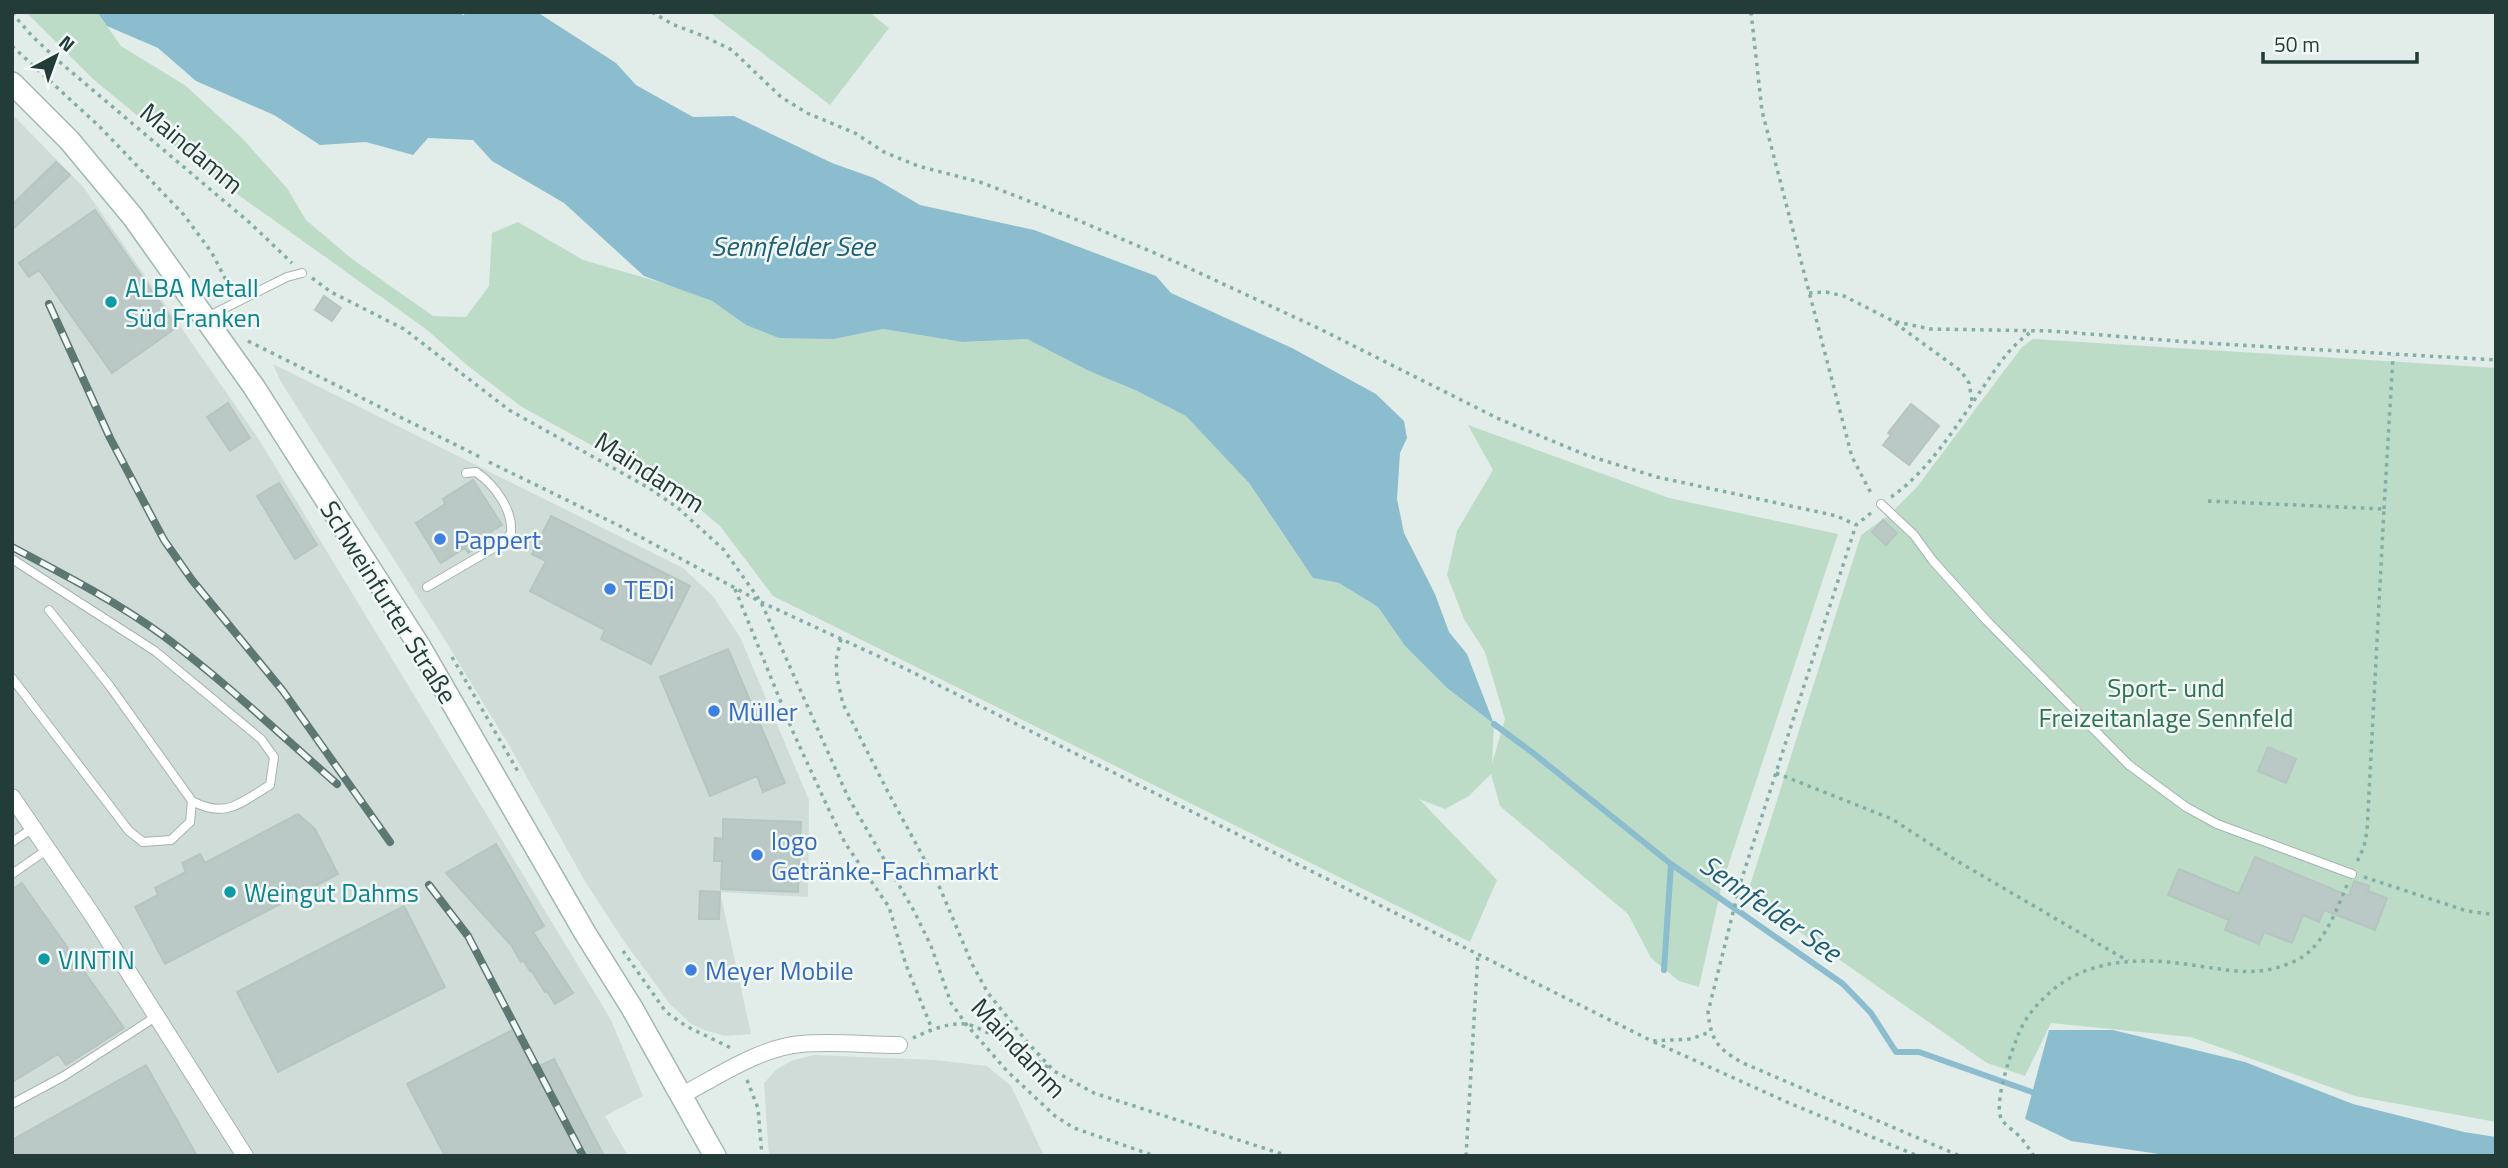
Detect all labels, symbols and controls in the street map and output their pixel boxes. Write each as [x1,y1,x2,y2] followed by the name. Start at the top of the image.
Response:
[21,21,91,91] north arrow
[2263,21,2417,65] scale bar
[53,28,82,58] text: N
[2274,28,2320,60] text: 50 m
[132,93,252,203] street label: Maindamm
[711,224,877,267] water label: Sennfelder See
[125,268,261,337] place label: ALBA Metall Süd Franken
[103,294,119,310] marker: ALBA Metall Süd Franken
[587,422,713,522] street label: Maindamm
[311,493,467,711] street label: Schweinfurter Straße
[454,520,541,559] place label: Pappert
[432,531,448,547] marker: Pappert
[624,570,675,609] place label: TEDi
[602,581,618,597] marker: TEDi
[2038,668,2294,737] park label: Sport- und Freizeitanlage Sennfeld
[728,692,798,731] place label: Müller
[706,703,722,719] marker: Müller
[771,821,998,890] place label: logo Getränke-Fachmarkt
[1692,843,1852,974] water label: Sennfelder See
[749,847,765,863] marker: logo Getränke-Fachmarkt
[244,873,419,912] place label: Weingut Dahms
[222,884,238,900] marker: Weingut Dahms
[58,940,135,979] place label: VINTIN
[36,951,52,967] marker: VINTIN
[705,951,854,990] place label: Meyer Mobile
[683,962,699,978] marker: Meyer Mobile
[962,989,1076,1107] street label: Maindamm

